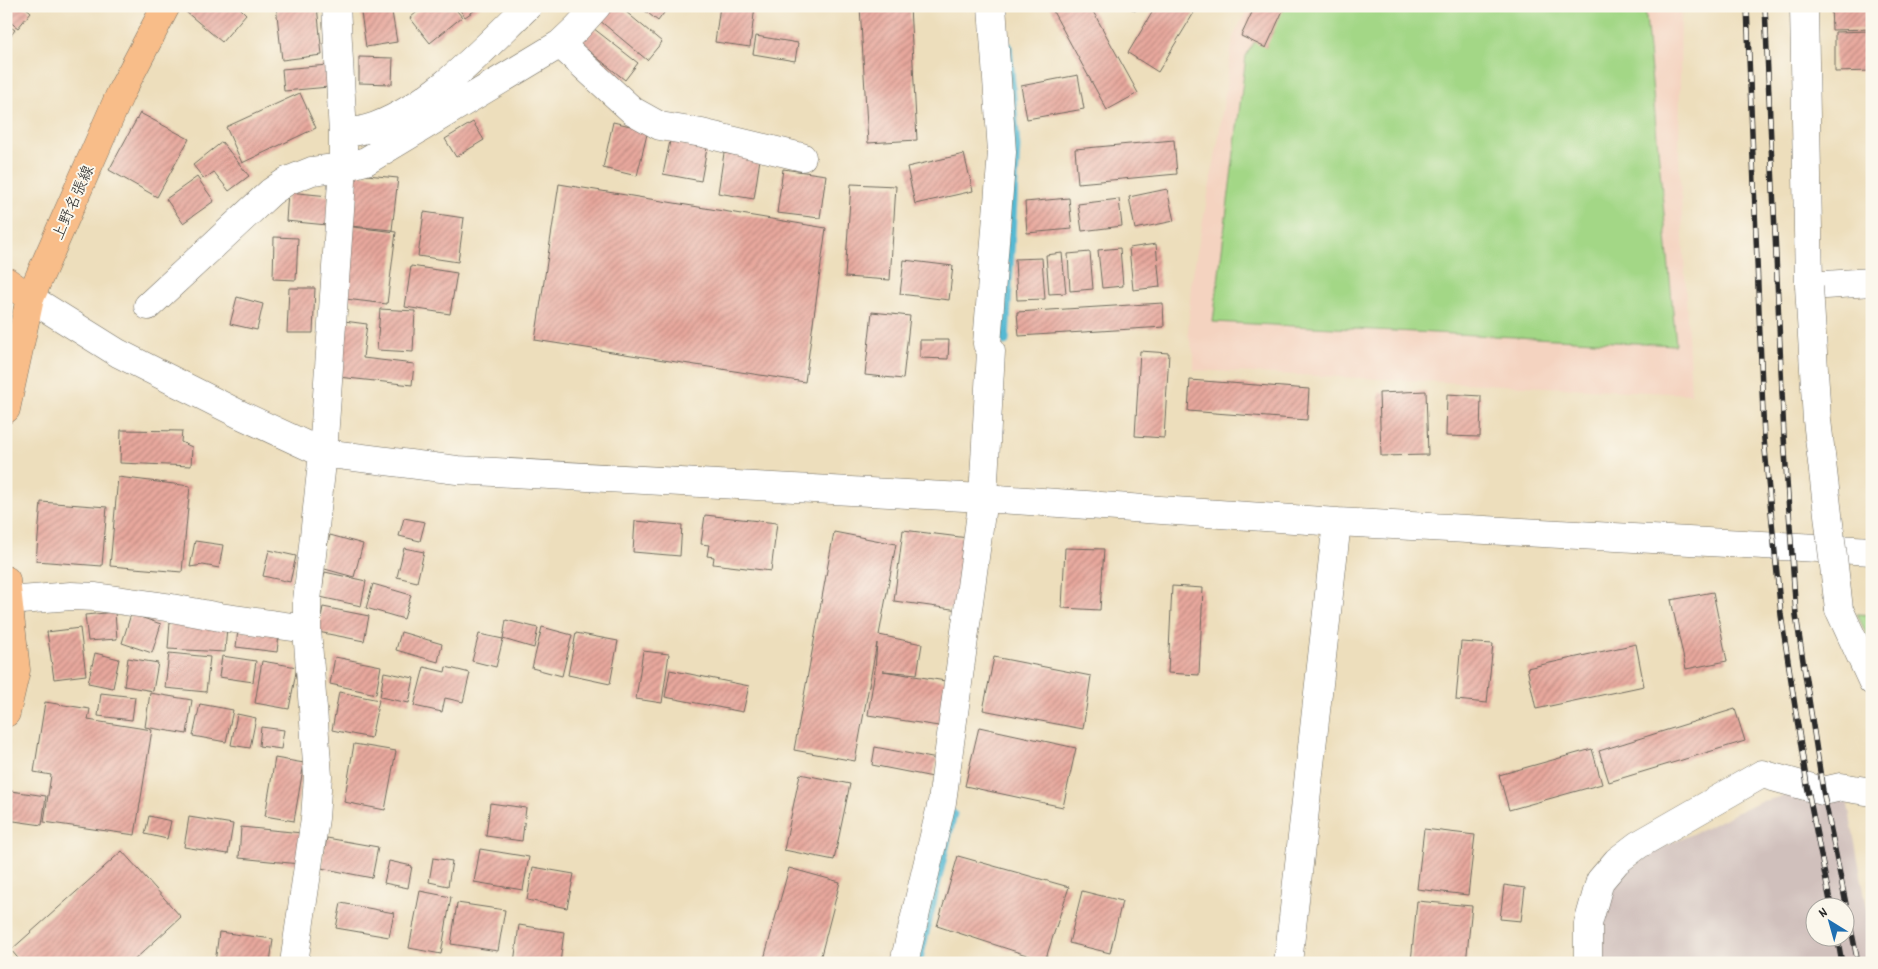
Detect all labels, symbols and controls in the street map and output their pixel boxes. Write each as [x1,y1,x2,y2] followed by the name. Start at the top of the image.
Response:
[48,162,101,244] street label: 上野名張線
[1806,896,1856,946] north arrow
[1815,903,1832,923] text: N

